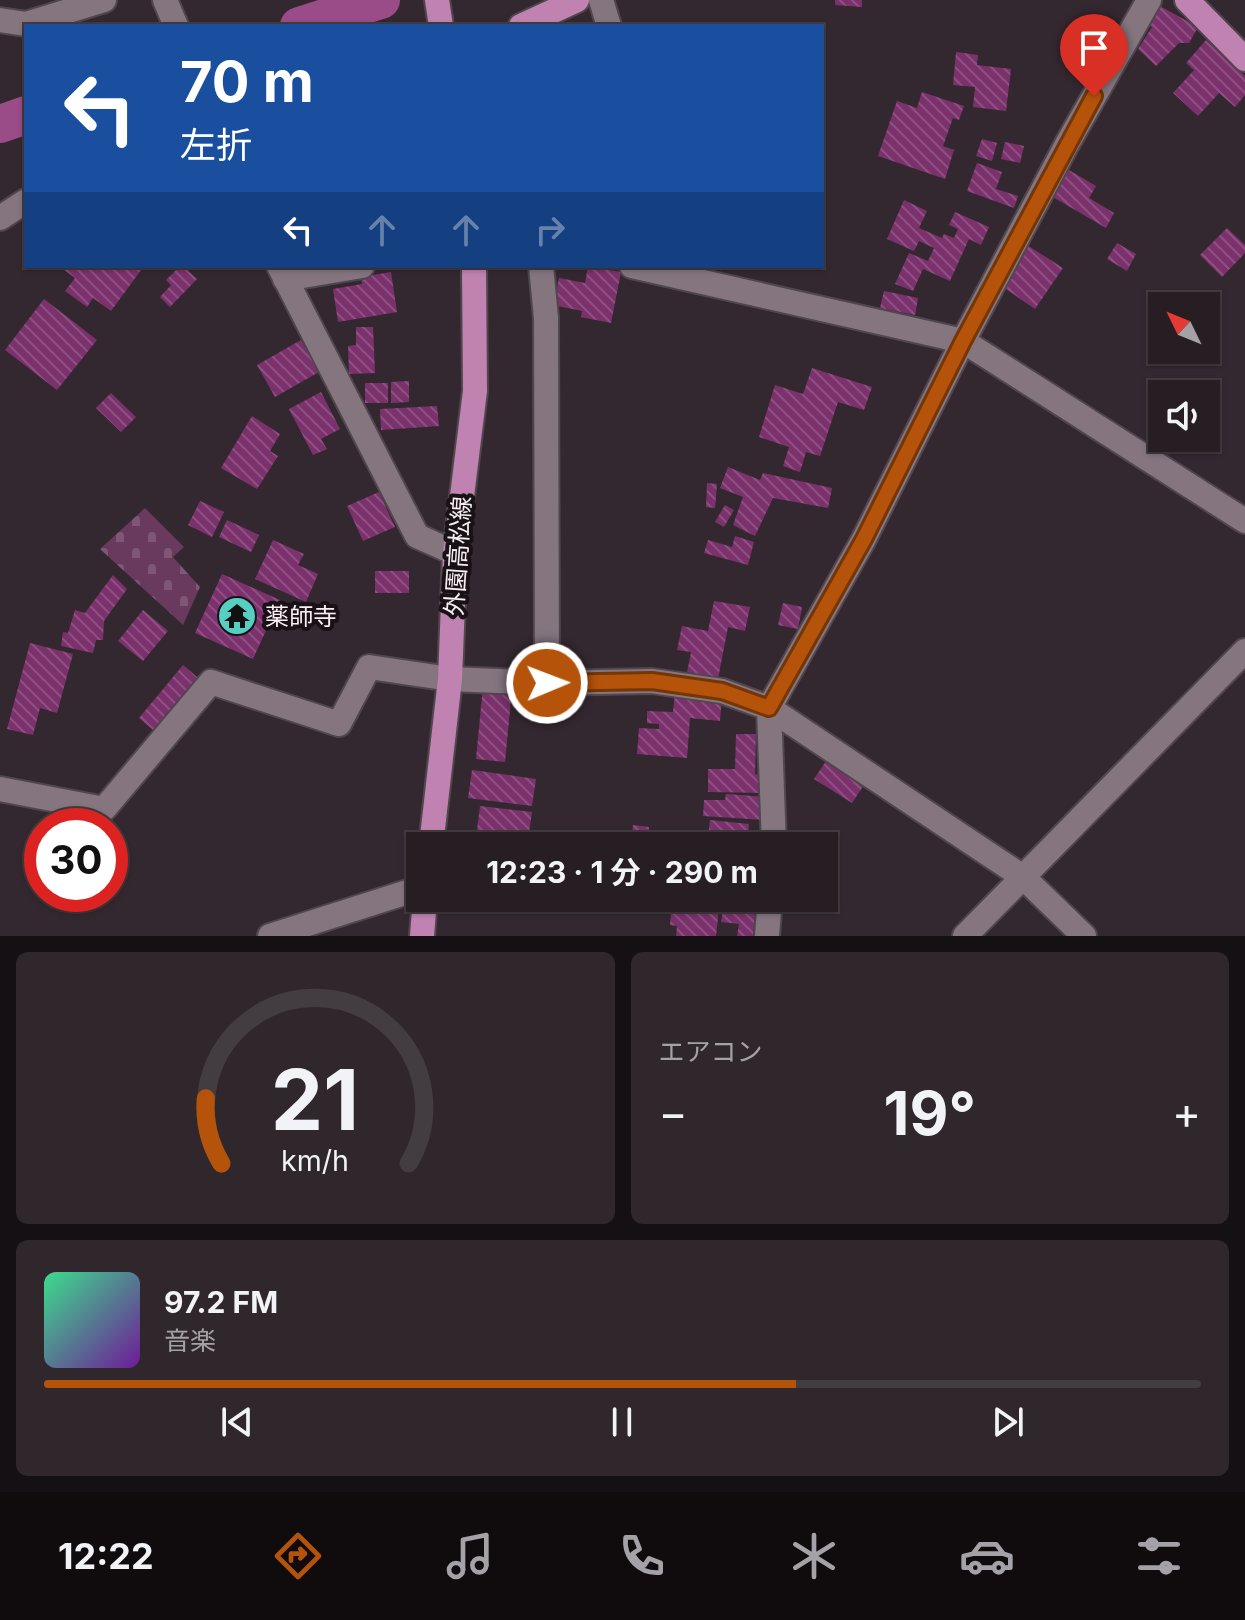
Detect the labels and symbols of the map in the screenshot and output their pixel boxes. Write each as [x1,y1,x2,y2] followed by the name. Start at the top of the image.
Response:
[1060,14.0,1128,96] pin
[1148,292,1220,364] north arrow
[439,495,477,617] street label: 外園高松線
[216,595,258,637] temple icon: 薬師寺
[265,602,337,631] place label: 薬師寺
[505,641,589,725] position arrow
[24,808,128,912] speed limit sign: 30

